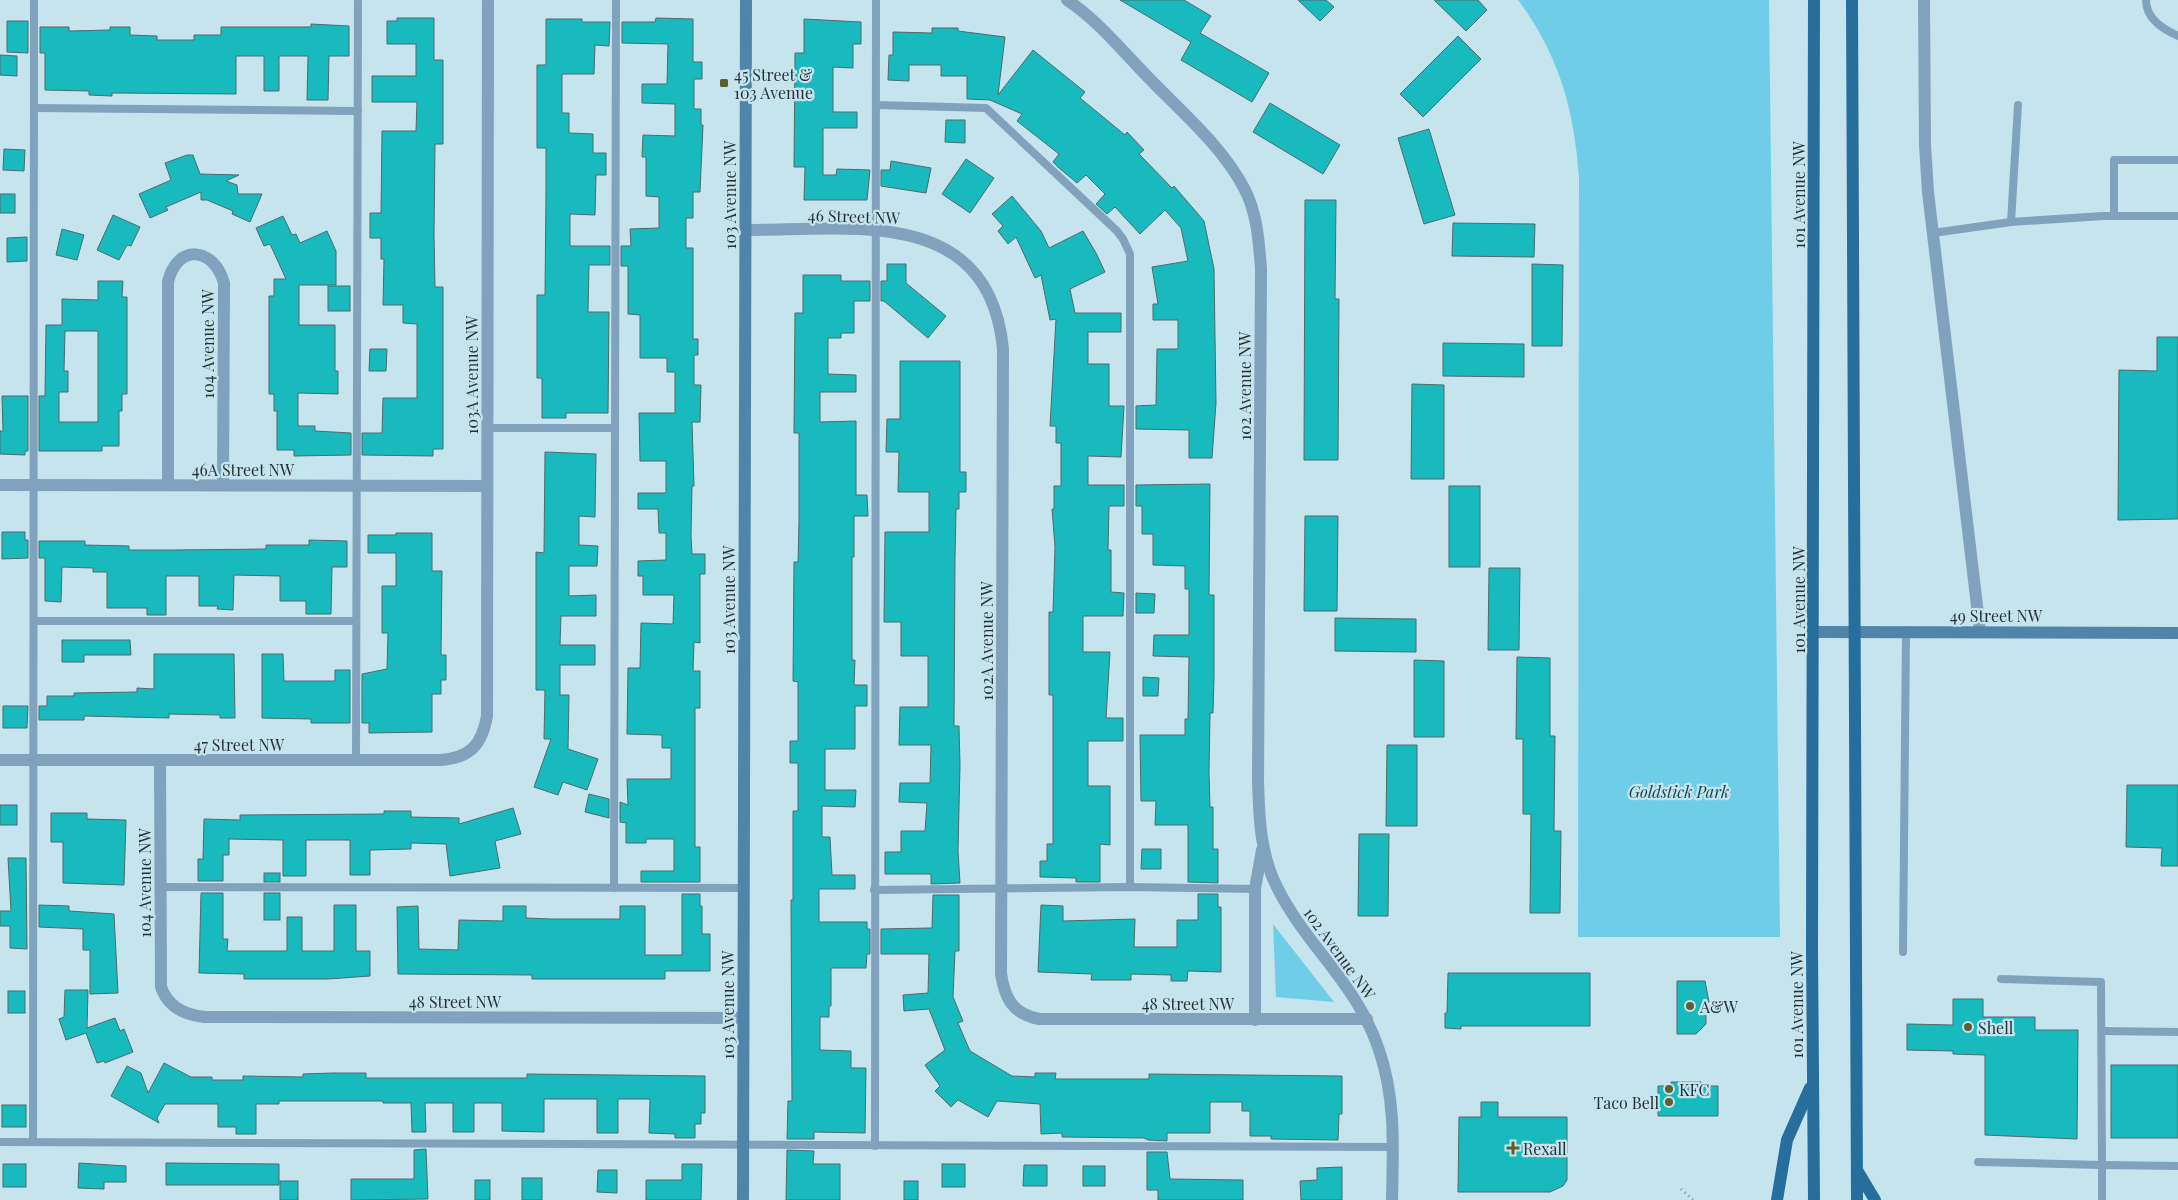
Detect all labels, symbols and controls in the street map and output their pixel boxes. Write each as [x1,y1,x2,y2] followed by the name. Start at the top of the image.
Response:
[734,64,813,103] place label: 45 Street & 103 Avenue
[718,77,730,89] marker: 45 Street & 103 Avenue
[719,140,740,249] street label: 103 Avenue NW
[1788,141,1809,249] street label: 101 Avenue NW
[807,204,901,228] street label: 46 Street NW
[197,289,218,399] street label: 104 Avenue NW
[461,315,482,434] street label: 103A Avenue NW
[1234,331,1255,441] street label: 102 Avenue NW
[192,459,295,480] street label: 46A Street NW
[718,545,739,654] street label: 103 Avenue NW
[1788,546,1809,654] street label: 101 Avenue NW
[976,581,997,701] street label: 102A Avenue NW
[1950,605,2043,626] street label: 49 Street NW
[194,734,285,755] street label: 47 Street NW
[1629,781,1729,802] park label: Goldstick Park
[134,828,155,938] street label: 104 Avenue NW
[1299,903,1381,1004] street label: 102 Avenue NW
[717,950,738,1059] street label: 103 Avenue NW
[1786,951,1807,1059] street label: 101 Avenue NW
[409,991,502,1012] street label: 48 Street NW
[1142,993,1235,1014] street label: 48 Street NW
[1699,996,1738,1017] place label: A&W
[1684,1000,1696,1012] marker: A&W
[1978,1017,2014,1038] place label: Shell
[1962,1021,1974,1033] marker: Shell
[1679,1079,1709,1100] place label: KFC
[1663,1083,1675,1095] marker: KFC
[1594,1092,1659,1113] place label: Taco Bell
[1663,1096,1675,1108] marker: Taco Bell
[1523,1138,1567,1159] place label: Rexall
[1507,1142,1519,1154] marker: Rexall

